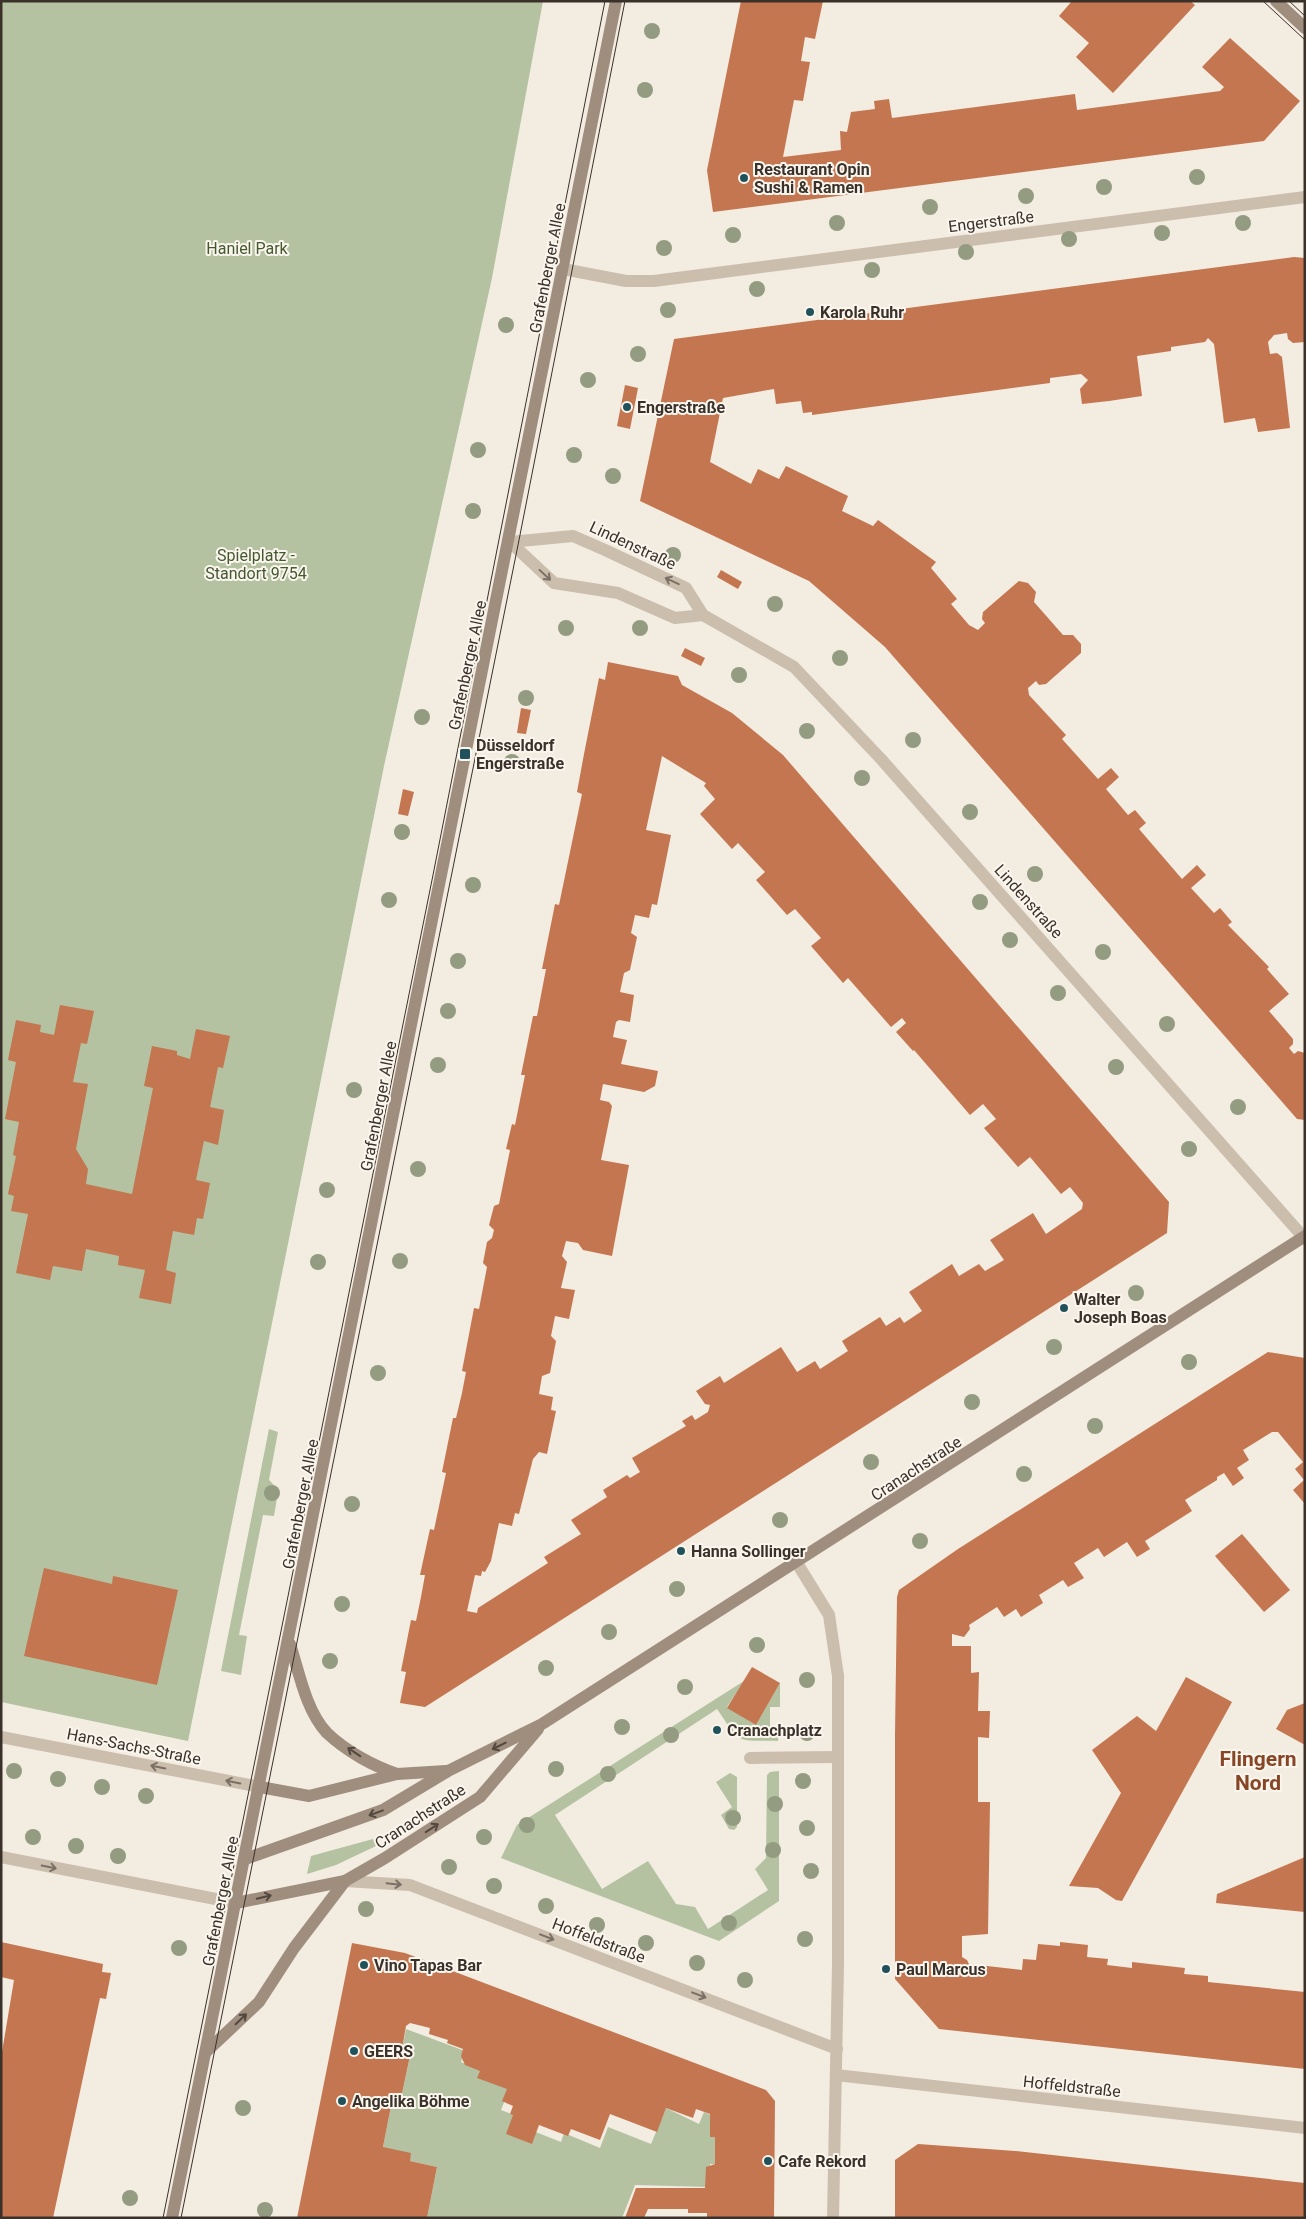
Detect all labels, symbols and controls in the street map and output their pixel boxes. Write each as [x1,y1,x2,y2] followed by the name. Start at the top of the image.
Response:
[754,160,870,197] place label: Restaurant Opin Sushi & Ramen
[738,172,750,184] marker: Restaurant Opin Sushi & Ramen
[526,201,569,335] street label: Grafenberger Allee
[947,207,1035,236] street label: Engerstraße
[206,239,289,258] park label: Haniel Park
[820,303,904,322] place label: Karola Ruhr
[804,306,816,318] marker: Karola Ruhr
[637,398,726,417] place label: Engerstraße
[621,401,633,413] marker: Engerstraße
[587,517,679,574] street label: Lindenstraße
[205,546,307,583] park label: Spielplatz - Standort 9754
[539,569,551,581] one-way arrow
[665,576,680,585] one-way arrow
[444,598,491,732] street label: Grafenberger Allee
[476,736,565,773] place label: Düsseldorf Engerstraße
[458,747,472,761] marker: Düsseldorf Engerstraße
[990,860,1067,942] street label: Lindenstraße
[357,1039,400,1173] street label: Grafenberger Allee
[1074,1290,1167,1327] place label: Walter Joseph Boas
[1058,1302,1070,1314] marker: Walter Joseph Boas
[867,1432,965,1505] street label: Cranachstraße
[279,1437,322,1571] street label: Grafenberger Allee
[691,1542,806,1561] place label: Hanna Sollinger
[675,1545,687,1557] marker: Hanna Sollinger
[727,1721,822,1740] place label: Cranachplatz
[65,1724,203,1769] street label: Hans-Sachs-Straße
[711,1724,723,1736] marker: Cranachplatz
[492,1742,507,1751] one-way arrow
[348,1747,362,1757] one-way arrow
[1219,1747,1297,1795] district label: Flingern Nord
[151,1762,167,1771] one-way arrow
[225,1776,241,1786] one-way arrow
[371,1780,469,1853] street label: Cranachstraße
[369,1809,384,1818] one-way arrow
[424,1823,438,1833] one-way arrow
[199,1834,242,1968] street label: Grafenberger Allee
[41,1862,57,1872] one-way arrow
[386,1879,402,1889] one-way arrow
[255,1892,271,1901] one-way arrow
[550,1914,648,1967] street label: Hoffeldstraße
[539,1933,554,1943] one-way arrow
[374,1956,482,1975] place label: Vino Tapas Bar
[358,1959,370,1971] marker: Vino Tapas Bar
[896,1960,986,1979] place label: Paul Marcus
[880,1963,892,1975] marker: Paul Marcus
[691,1991,706,2000] one-way arrow
[235,2013,248,2025] one-way arrow
[364,2042,413,2061] place label: GEERS
[348,2045,360,2057] marker: GEERS
[1022,2072,1122,2101] street label: Hoffeldstraße
[352,2092,470,2111] place label: Angelika Böhme
[336,2095,348,2107] marker: Angelika Böhme
[778,2152,866,2171] place label: Cafe Rekord
[762,2155,774,2167] marker: Cafe Rekord

